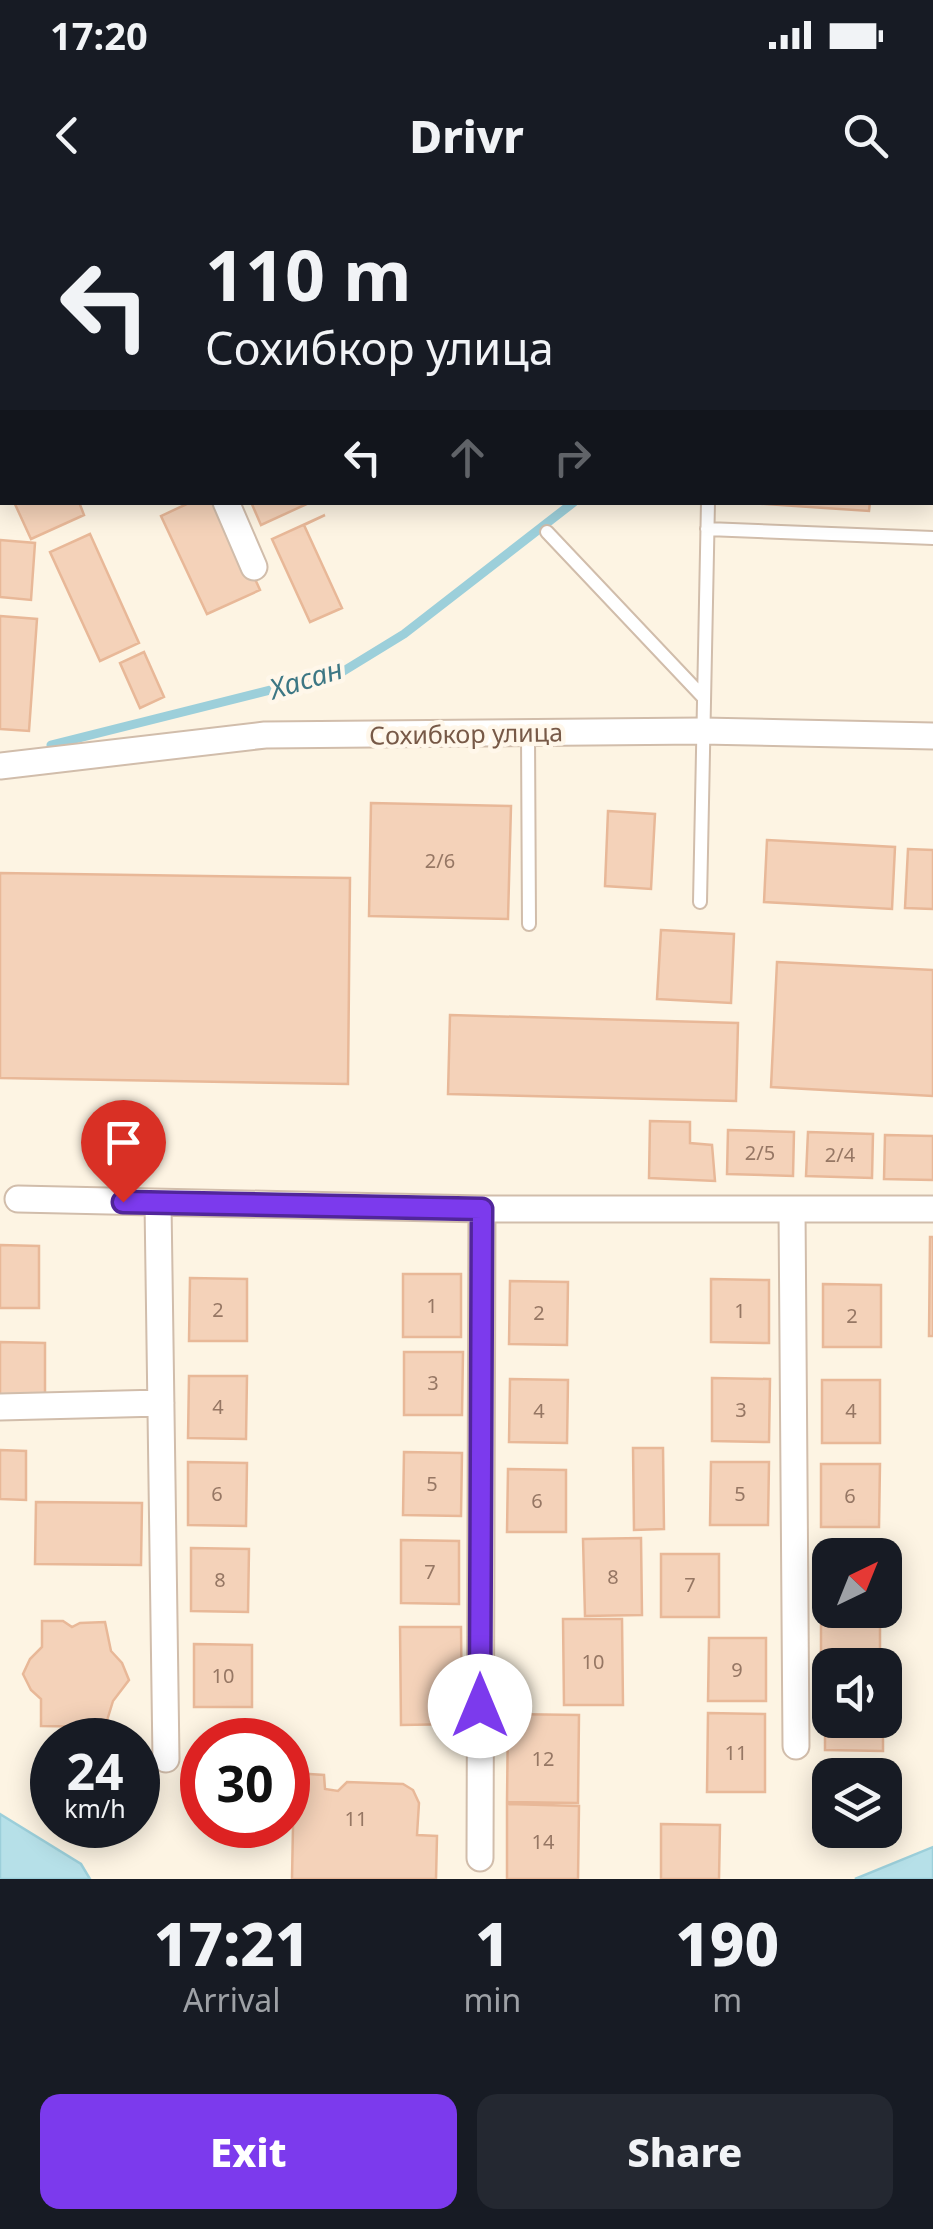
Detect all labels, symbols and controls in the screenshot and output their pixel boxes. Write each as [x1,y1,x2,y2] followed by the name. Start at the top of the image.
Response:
[50,9,148,61] text: 17:20
[409,105,524,166] text: Drivr
[40,108,95,163] icon: back
[838,108,893,163] icon: search
[205,226,412,322] text: 110 m
[40,240,170,370] icon: left
[205,317,554,378] text: Сохибкор улица
[335,430,390,485] icon: left
[440,430,495,485] icon: ahead
[545,430,600,485] icon: right
[262,649,347,708] water label: Хасан
[369,714,563,752] street label: Сохибкор улица
[425,847,455,874] house number: 2/6
[81,1100,166,1203] pin
[96,1115,151,1170] icon: arrive
[745,1139,775,1166] house number: 2/5
[825,1141,856,1168] house number: 2/4
[426,1292,438,1319] house number: 1
[212,1296,224,1323] house number: 2
[734,1297,746,1324] house number: 1
[533,1299,545,1326] house number: 2
[846,1302,858,1329] house number: 2
[427,1369,439,1396] house number: 3
[212,1393,224,1420] house number: 4
[735,1396,747,1423] house number: 3
[533,1397,545,1424] house number: 4
[845,1397,857,1424] house number: 4
[426,1470,438,1497] house number: 5
[211,1480,223,1507] house number: 6
[734,1480,746,1507] house number: 5
[844,1482,856,1509] house number: 6
[531,1487,543,1514] house number: 6
[812,1538,902,1628] north arrow
[812,1538,902,1848] map controls
[424,1558,436,1585] house number: 7
[607,1563,619,1590] house number: 8
[214,1566,226,1593] house number: 8
[684,1571,696,1598] house number: 7
[582,1648,604,1675] house number: 10
[812,1648,902,1738] button: sound
[428,1654,532,1758] position arrow
[731,1656,743,1683] house number: 9
[212,1662,234,1689] house number: 10
[180,1718,310,1848] speed limit sign: 30
[66,1737,124,1805] text: 24
[725,1739,747,1766] house number: 11
[532,1745,554,1772] house number: 12
[812,1758,902,1848] button: layers
[64,1791,126,1825] text: km/h
[345,1805,367,1832] house number: 11
[532,1828,555,1855] house number: 14
[154,1902,310,1984] text: 17:21
[475,1902,510,1984] text: 1
[675,1902,779,1984] text: 190
[183,1978,281,2021] text: Arrival
[463,1978,521,2021] text: min
[712,1978,742,2021] text: m
[40,2094,457,2209] button: Exit
[477,2094,893,2209] button: Share

